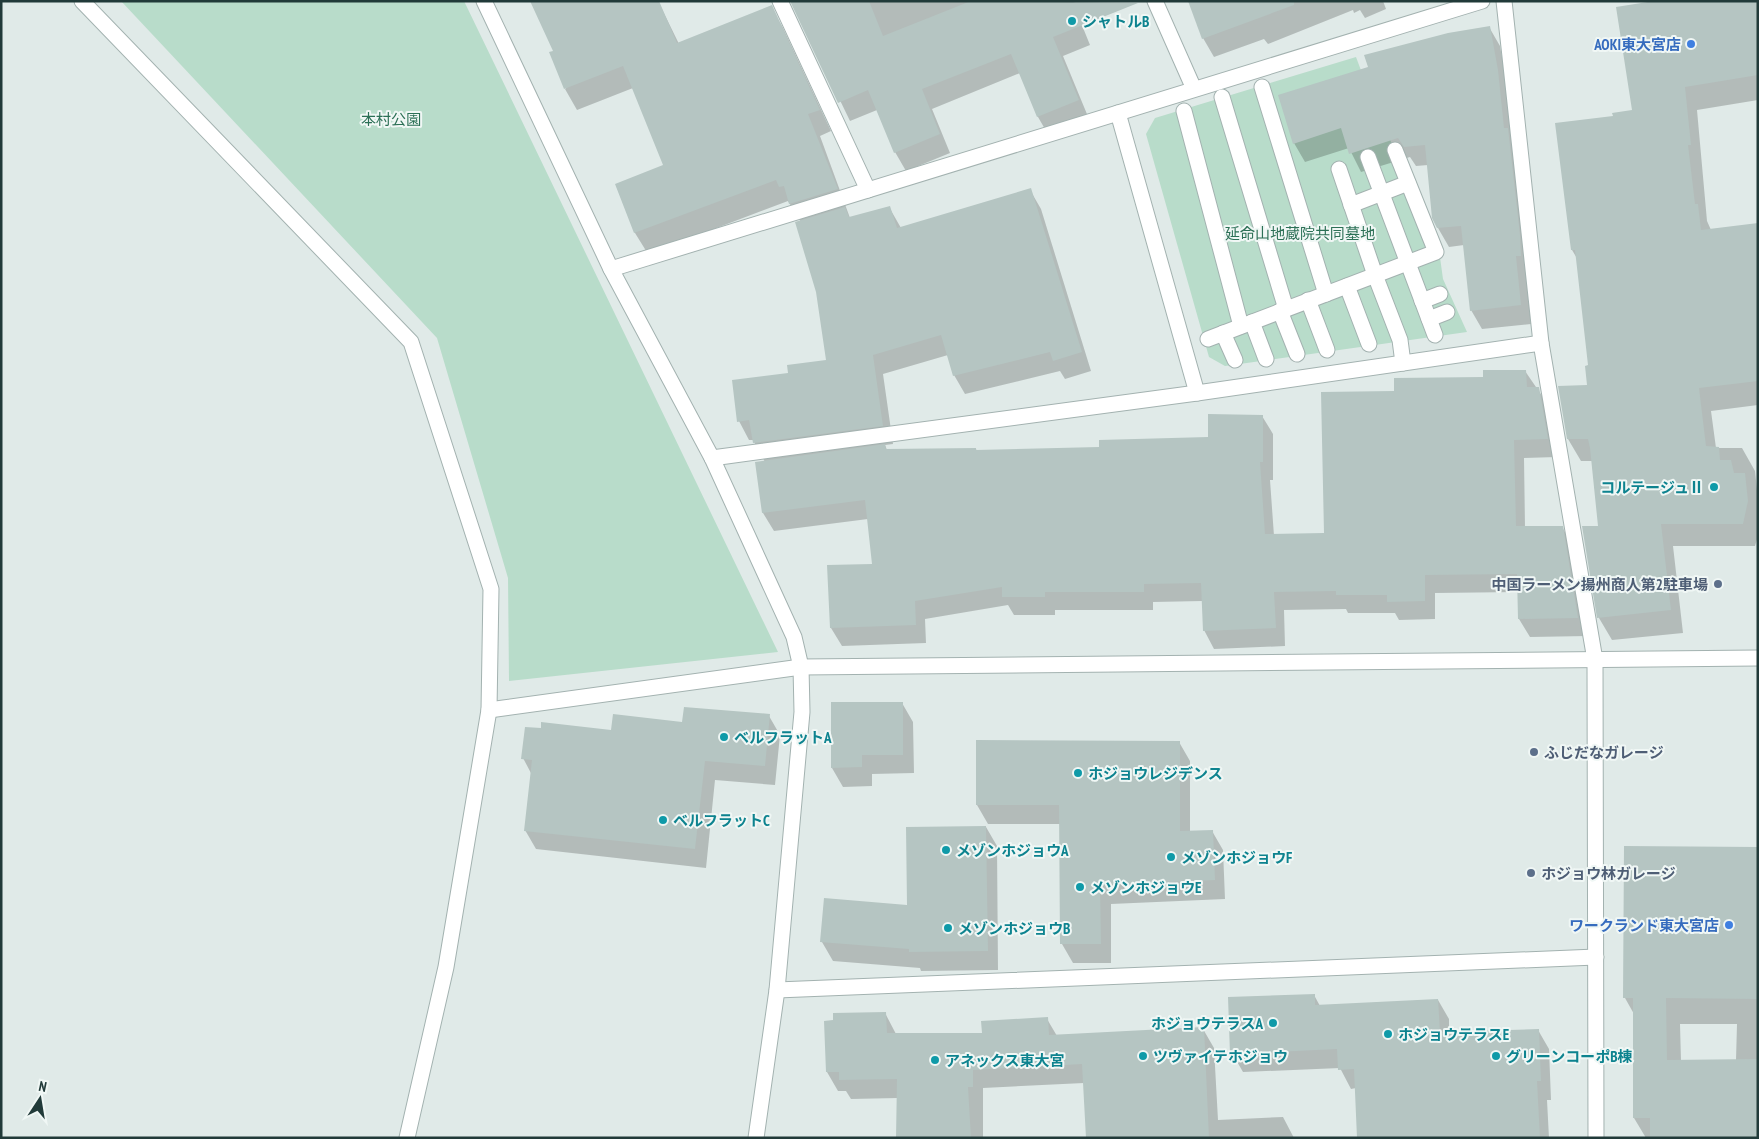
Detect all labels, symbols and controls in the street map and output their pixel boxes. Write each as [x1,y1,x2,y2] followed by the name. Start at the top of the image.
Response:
[1082,12,1149,31] place label: シャトルB
[1066,15,1078,27] marker: シャトルB
[1593,35,1681,54] place label: AOKI東大宮店
[1685,38,1697,50] marker: AOKI東大宮店
[361,110,421,129] park label: 本村公園
[1225,224,1375,243] park label: 延命山地蔵院共同墓地
[1600,478,1704,497] place label: コルテージュⅡ
[1708,481,1720,493] marker: コルテージュⅡ
[1491,575,1708,594] place label: 中国ラーメン揚州商人第2駐車場
[1712,578,1724,590] marker: 中国ラーメン揚州商人第2駐車場
[734,728,832,747] place label: ベルフラットA
[718,731,730,743] marker: ベルフラットA
[1544,743,1664,762] place label: ふじだなガレージ
[1528,746,1540,758] marker: ふじだなガレージ
[1088,764,1223,783] place label: ホジョウレジデンス
[1072,767,1084,779] marker: ホジョウレジデンス
[673,811,770,830] place label: ベルフラットC
[657,814,669,826] marker: ベルフラットC
[956,841,1069,860] place label: メゾンホジョウA
[940,844,952,856] marker: メゾンホジョウA
[1181,848,1292,867] place label: メゾンホジョウF
[1165,851,1177,863] marker: メゾンホジョウF
[1541,864,1676,883] place label: ホジョウ林ガレージ
[1525,867,1537,879] marker: ホジョウ林ガレージ
[1090,878,1201,897] place label: メゾンホジョウE
[1074,881,1086,893] marker: メゾンホジョウE
[1569,916,1719,935] place label: ワークランド東大宮店
[958,919,1070,938] place label: メゾンホジョウB
[1723,919,1735,931] marker: ワークランド東大宮店
[942,922,954,934] marker: メゾンホジョウB
[1151,1014,1263,1033] place label: ホジョウテラスA
[1267,1017,1279,1029] marker: ホジョウテラスA
[1398,1025,1509,1044] place label: ホジョウテラスE
[1382,1028,1394,1040] marker: ホジョウテラスE
[1153,1047,1288,1066] place label: ツヴァイテホジョウ
[1506,1047,1633,1066] place label: グリーンコーポB棟
[1137,1050,1149,1062] marker: ツヴァイテホジョウ
[1490,1050,1502,1062] marker: グリーンコーポB棟
[945,1051,1065,1070] place label: アネックス東大宮
[929,1054,941,1066] marker: アネックス東大宮
[15,1074,65,1124] north arrow
[37,1077,48,1096] text: N

